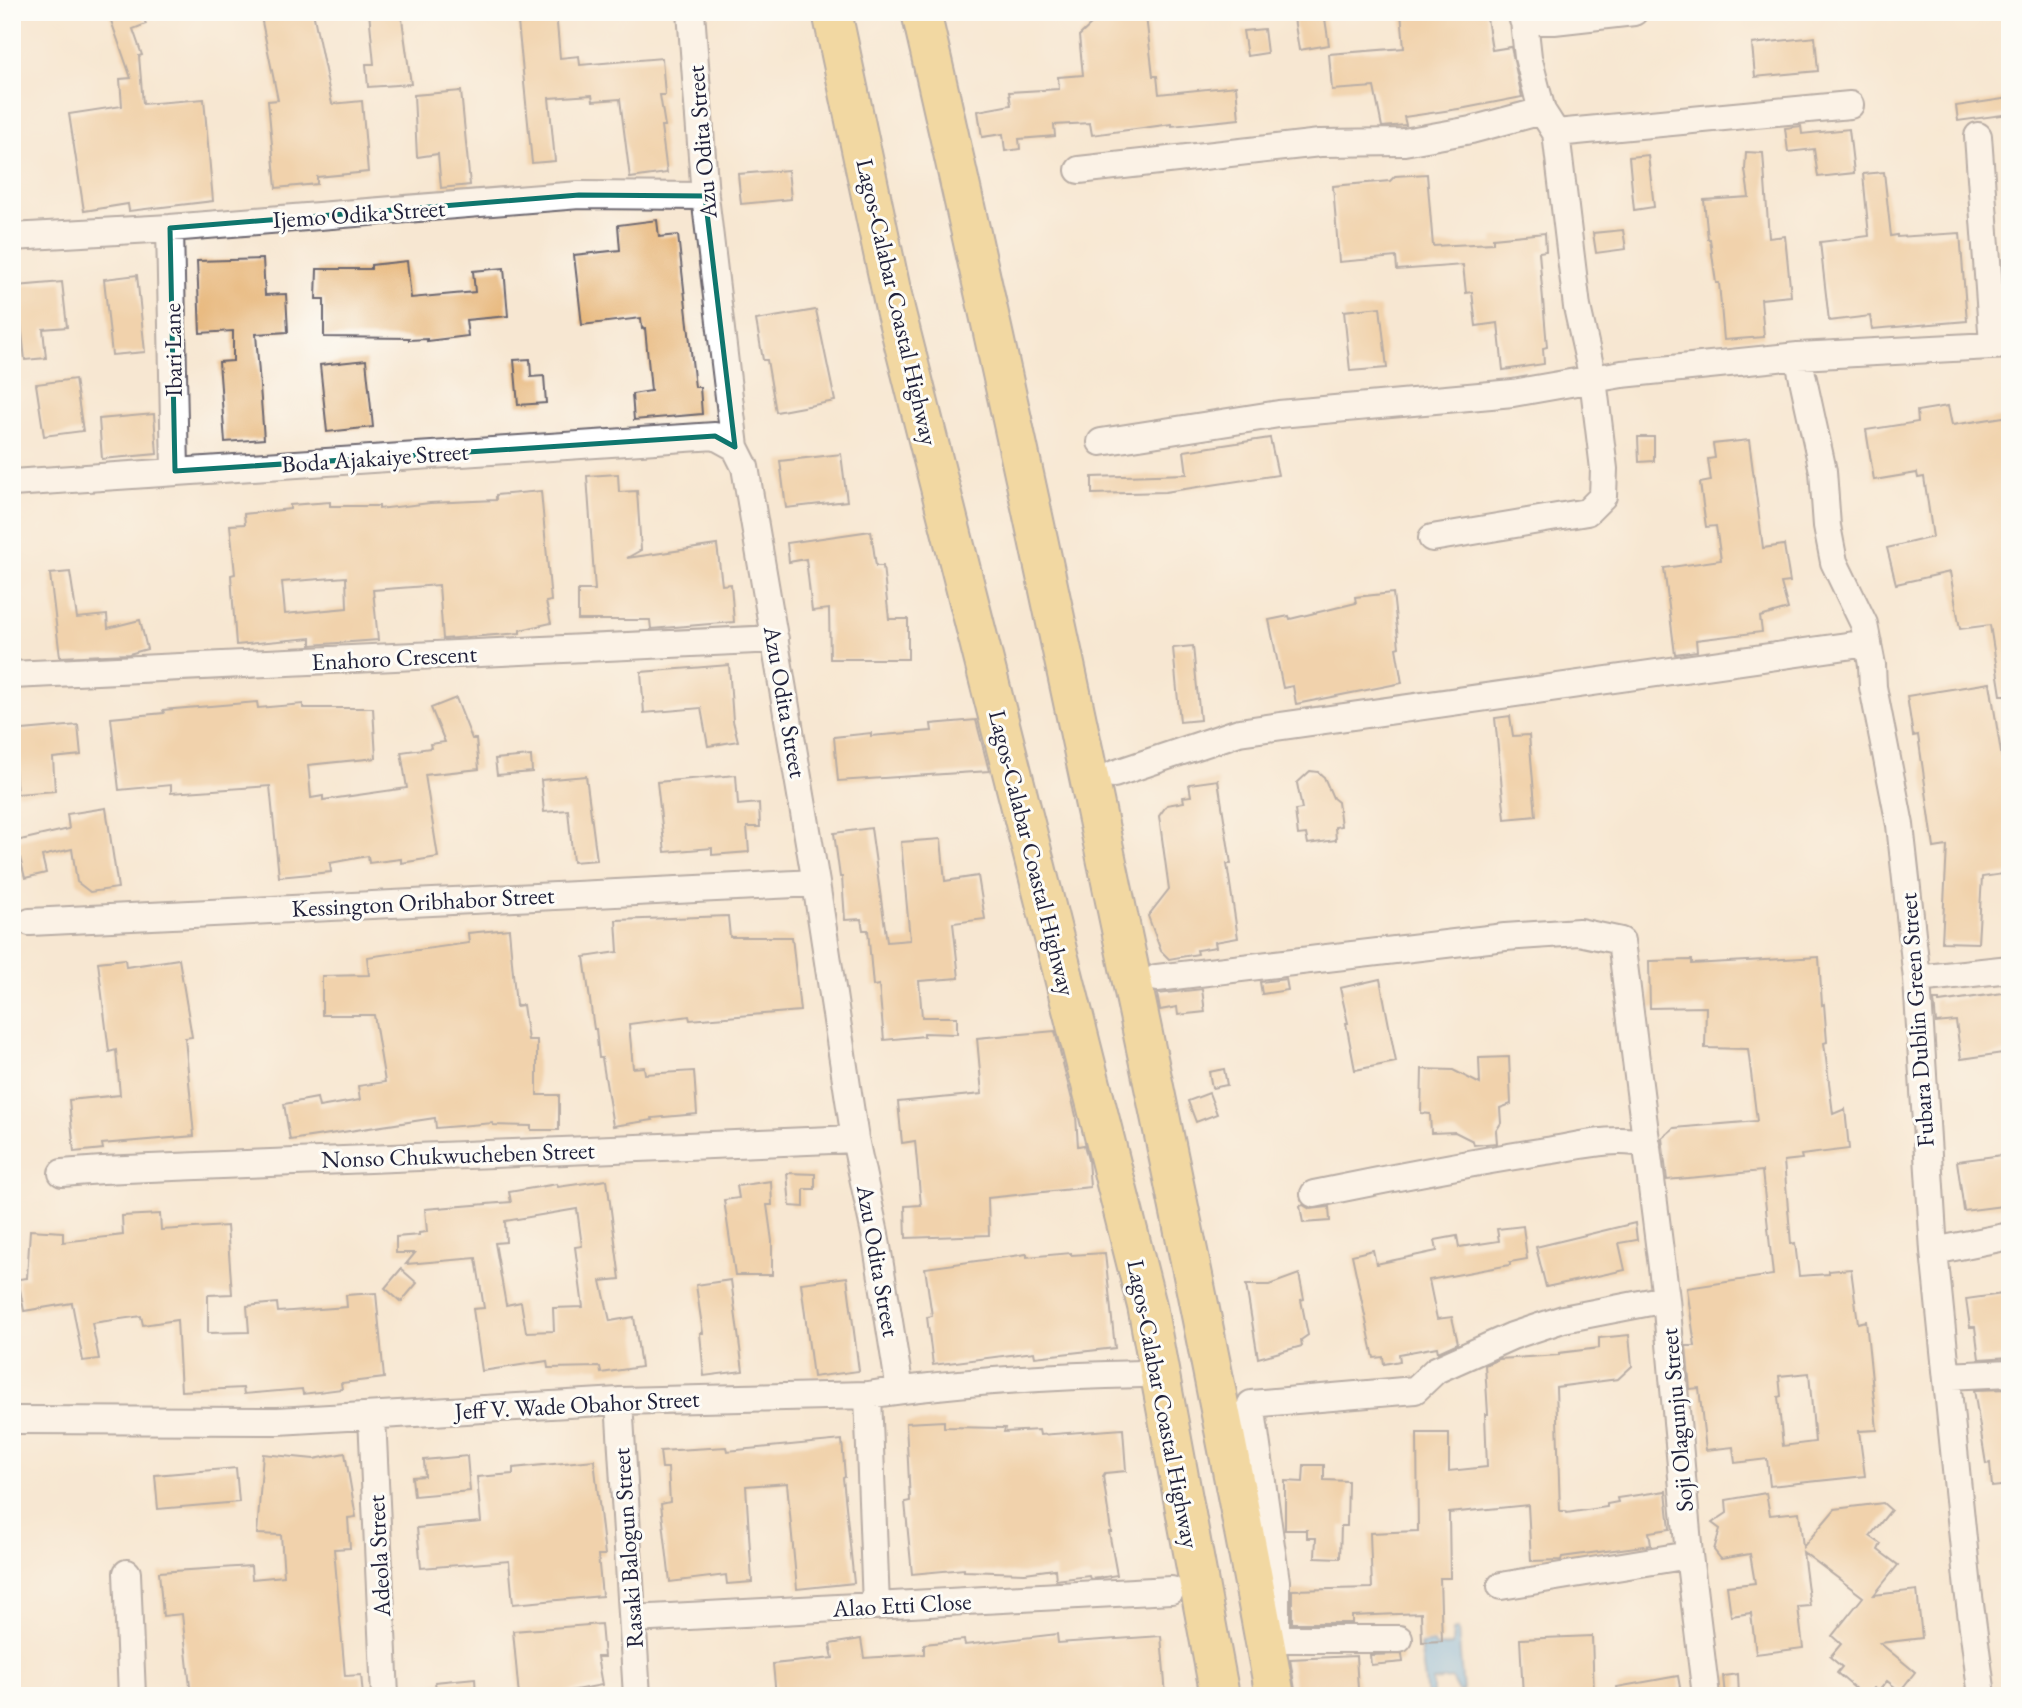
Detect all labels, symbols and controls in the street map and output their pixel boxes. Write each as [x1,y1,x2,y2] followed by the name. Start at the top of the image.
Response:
[679,64,724,221] street label: Azu Odita Street
[849,155,946,449] street label: Lagos-Calabar Coastal Highway
[272,192,447,235] street label: Ijemo Odika Street
[156,303,189,397] street label: Ibari Lane
[280,435,470,480] street label: Boda Ajakaiye Street
[757,623,814,781] street label: Azu Odita Street
[310,638,478,677] street label: Enahoro Crescent
[982,707,1083,999] street label: Lagos-Calabar Coastal Highway
[291,879,556,924] street label: Kessington Oribhabor Street
[1892,891,1941,1148] street label: Fubara Dublin Green Street
[321,1134,596,1175] street label: Nonso Chukwucheben Street
[850,1182,907,1340] street label: Azu Odita Street
[1120,1257,1207,1551] street label: Lagos-Calabar Coastal Highway
[1653,1327,1700,1513] street label: Soji Olagunju Street
[452,1383,701,1427] street label: Jeff V. Wade Obahor Street
[605,1446,650,1649] street label: Rasaki Balogun Street
[360,1494,397,1619] street label: Adeola Street
[831,1585,972,1624] street label: Alao Etti Close

